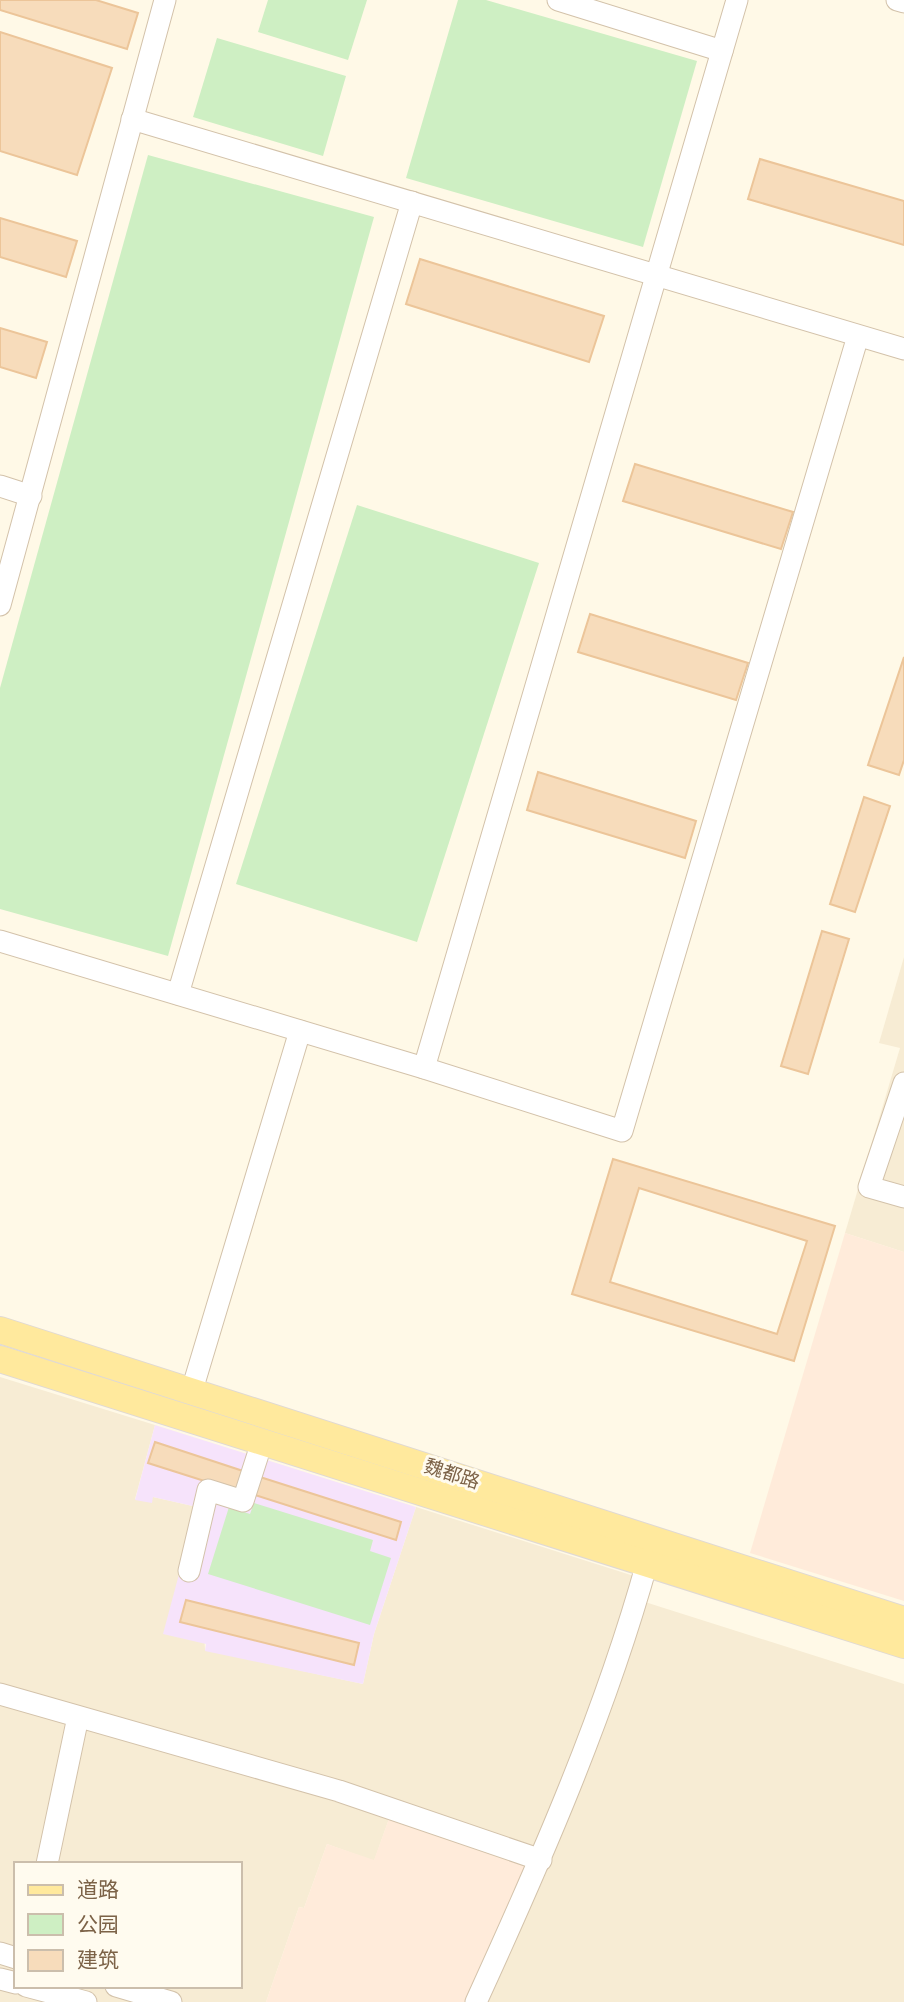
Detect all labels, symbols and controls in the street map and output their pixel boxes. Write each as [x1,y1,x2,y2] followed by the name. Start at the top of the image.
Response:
[421,1454,483,1494] street label: 魏都路
[14,1862,242,1988] legend
[77,1877,119,1903] text: 道路
[77,1912,119,1938] text: 公园
[77,1947,119,1973] text: 建筑

